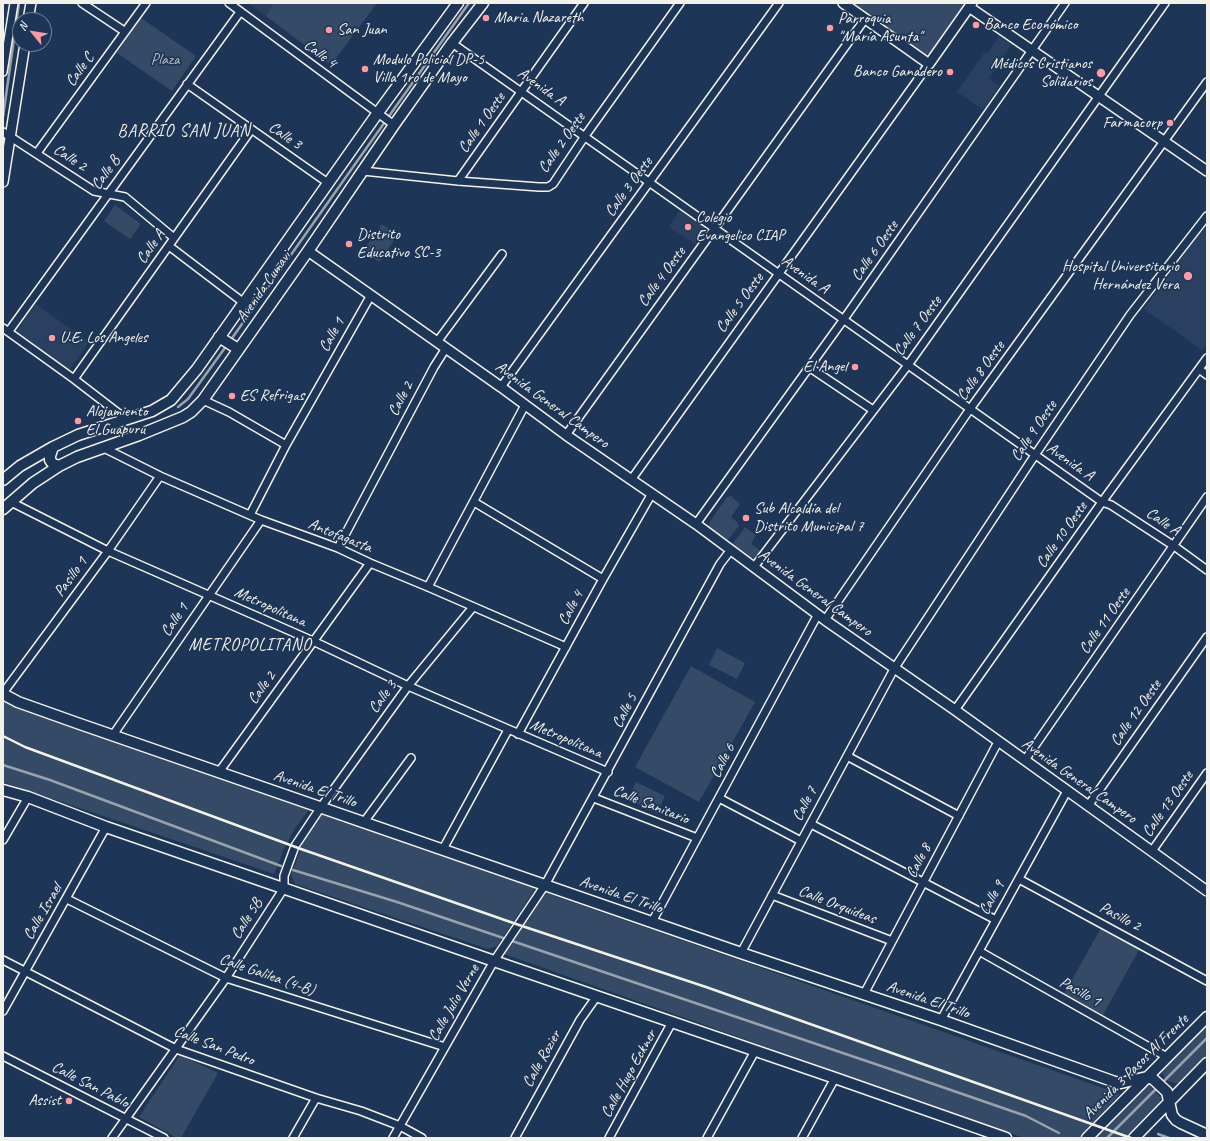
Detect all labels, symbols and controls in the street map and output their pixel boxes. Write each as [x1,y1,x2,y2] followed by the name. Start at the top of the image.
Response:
[494,8,583,28] place label: Maria Nazareth
[838,9,922,47] place label: Parroquia "María Asunta"
[12,12,52,52] north arrow
[481,13,491,23] marker: Maria Nazareth
[984,15,1078,35] place label: Banco Económico
[15,20,30,33] text: N
[337,20,387,40] place label: San Juan
[971,20,981,30] marker: Banco Económico
[825,23,835,33] marker: Parroquia "María Asunta"
[324,25,334,35] marker: San Juan
[300,35,340,73] street label: Calle 4
[61,50,99,90] street label: Calle C
[151,50,179,70] park label: Plaza
[373,50,484,88] place label: Modulo Policial DP-5 Villa 1ro de Mayo
[990,54,1092,92] place label: Médicos Cristianos Solidarios
[853,62,942,82] place label: Banco Ganadero
[360,64,370,74] marker: Modulo Policial DP-5 Villa 1ro de Mayo
[514,64,568,110] street label: Avenida A
[945,67,955,77] marker: Banco Ganadero
[1095,67,1107,79] marker: Médicos Cristianos Solidarios
[454,89,510,157] street label: Calle 1 Oeste
[534,109,590,177] street label: Calle 2 Oeste
[1103,113,1162,133] place label: Farmacorp
[265,118,305,154] street label: Calle 3
[1165,118,1175,128] marker: Farmacorp
[119,122,249,142] district label: BARRIO SAN JUAN
[50,140,90,176] street label: Calle 2
[87,152,125,194] street label: Calle B
[601,153,657,221] street label: Calle 3 Oeste
[696,208,785,246] place label: Colegio Evangelico CIAP
[847,217,903,285] street label: Calle 6 Oeste
[683,222,693,232] marker: Colegio Evangelico CIAP
[357,225,441,263] place label: Distrito Educativo SC-3
[133,226,169,268] street label: Calle A
[344,239,354,249] marker: Distrito Educativo SC-3
[634,243,690,311] street label: Calle 4 Oeste
[233,248,295,326] street label: Avenida Cumavi
[778,252,832,298] street label: Avenida A
[1062,257,1179,295] place label: Hospital Universitario Hernández Vera
[712,269,768,337] street label: Calle 5 Oeste
[1182,270,1194,282] marker: Hospital Universitario Hernández Vera
[890,292,946,360] street label: Calle 7 Oeste
[315,315,349,355] street label: Calle 1
[60,328,147,348] place label: U.E. Los Angeles
[47,333,57,343] marker: U.E. Los Angeles
[953,337,1009,405] street label: Calle 8 Oeste
[491,357,613,453] street label: Avenida General Campero
[803,357,847,377] place label: El Angel
[850,362,860,372] marker: El Angel
[384,379,418,419] street label: Calle 2
[240,386,304,406] place label: ES Refrigas
[227,391,237,401] marker: ES Refrigas
[1007,397,1061,465] street label: Calle 9 Oeste
[86,402,147,440] place label: Alojamiento El Guapuru
[73,416,83,426] marker: Alojamiento El Guapuru
[1043,439,1097,485] street label: Avenida A
[1032,498,1092,572] street label: Calle 10 Oeste
[754,499,864,537] place label: Sub Alcaldía del Distrito Municipal 7
[1142,504,1184,540] street label: Calle A
[741,513,751,523] marker: Sub Alcaldía del Distrito Municipal 7
[305,515,375,557] street label: Antofagasta
[754,545,876,641] street label: Avenida General Campero
[50,553,92,601] street label: Pasillo 1
[231,583,309,631] street label: Metropolitana
[1075,584,1135,658] street label: Calle 11 Oeste
[554,588,588,628] street label: Calle 4
[157,600,193,640] street label: Calle 1
[188,636,312,656] district label: METROPOLITANO
[244,668,280,708] street label: Calle 2
[1106,676,1166,750] street label: Calle 12 Oeste
[365,677,401,717] street label: Calle 3
[608,691,642,731] street label: Calle 5
[527,715,605,763] street label: Metropolitana
[1018,734,1140,828] street label: Avenida General Campero
[706,741,740,781] street label: Calle 6
[271,766,359,812] street label: Avenida El Trillo
[1138,767,1198,841] street label: Calle 13 Oeste
[610,781,692,829] street label: Calle Sanitario
[788,784,822,824] street label: Calle 7
[902,841,936,881] street label: Calle 8
[577,872,665,918] street label: Avenida El Trillo
[975,878,1009,918] street label: Calle 9
[19,881,67,943] street label: Calle Israel
[795,881,879,929] street label: Calle Orquideas
[227,895,267,943] street label: Calle 5B
[1096,898,1144,936] street label: Pasillo 2
[217,950,317,1000] street label: Calle Galilea (4-B)
[424,961,484,1045] street label: Calle Julio Verne
[1056,973,1104,1011] street label: Pasillo 1
[884,977,972,1023] street label: Avenida El Trillo
[1079,1010,1193,1124] street label: Avenida 3 Pasos Al Frente
[171,1022,257,1070] street label: Calle San Pedro
[519,1027,565,1091] street label: Calle Rozier
[597,1027,661,1121] street label: Calle Hugo Eckner
[48,1057,132,1113] street label: Calle San Pablo
[28,1091,61,1111] place label: Assist
[64,1096,74,1106] marker: Assist

